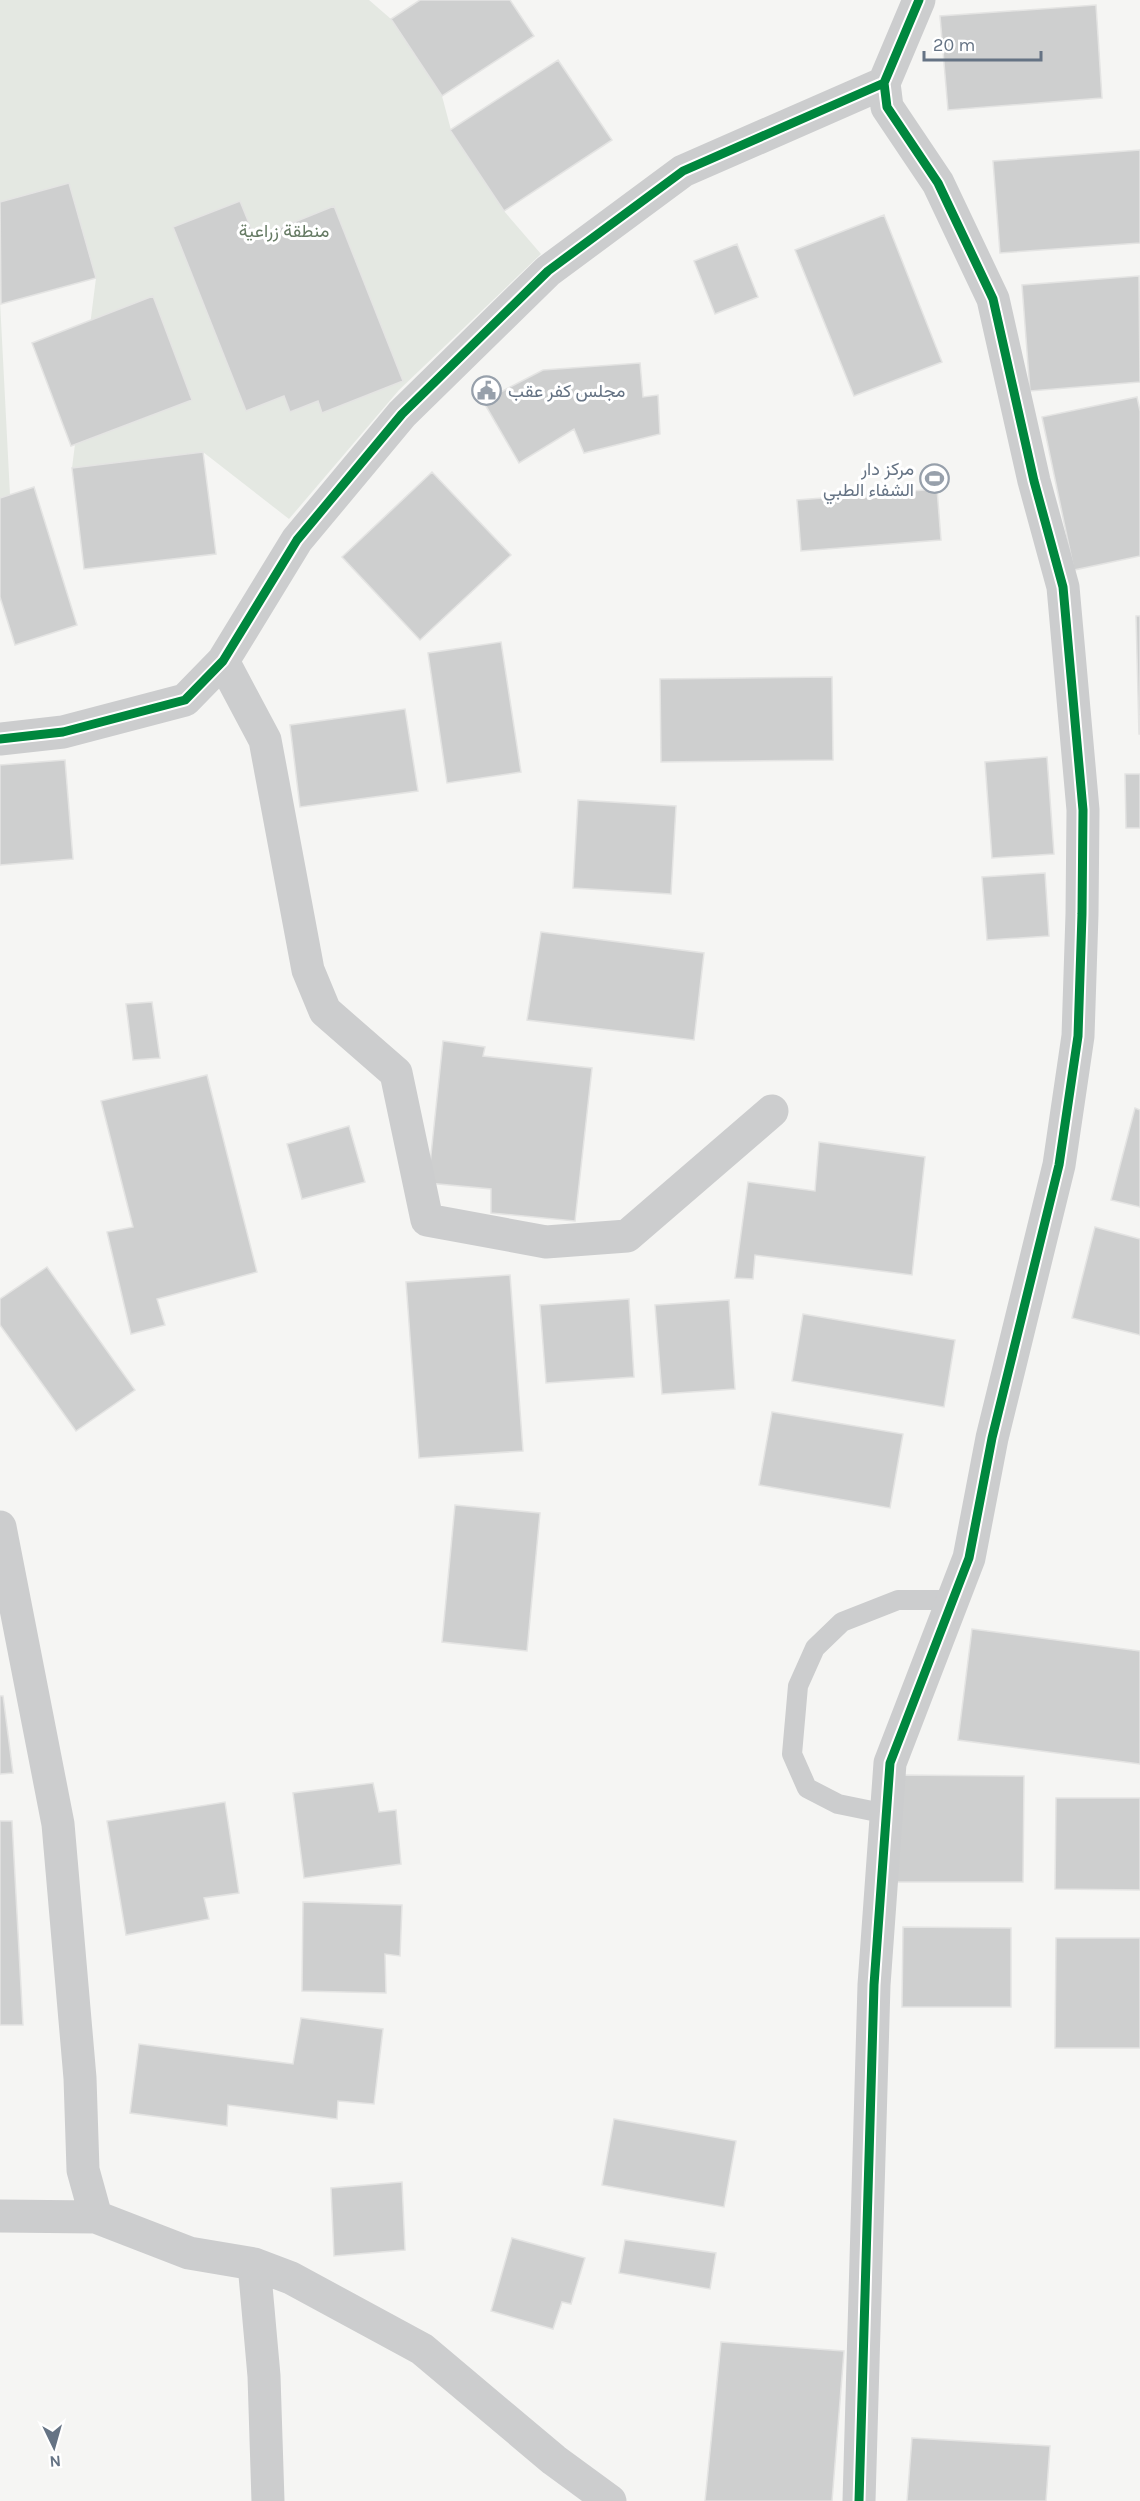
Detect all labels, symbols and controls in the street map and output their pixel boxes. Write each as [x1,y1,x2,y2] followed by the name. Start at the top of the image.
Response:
[924,24,1041,62] scale bar
[933,34,975,56] text: 20 m
[239,220,329,242] park label: منطقة زراعية
[471,375,503,407] public building icon: مجلس كفر عقب
[508,380,625,402] place label: مجلس كفر عقب
[823,458,914,505] place label: مركز دار الشفاء الطبي
[919,463,951,495] sports icon: مركز دار الشفاء الطبي
[24,2417,84,2477] north arrow
[49,2451,62,2471] text: N

